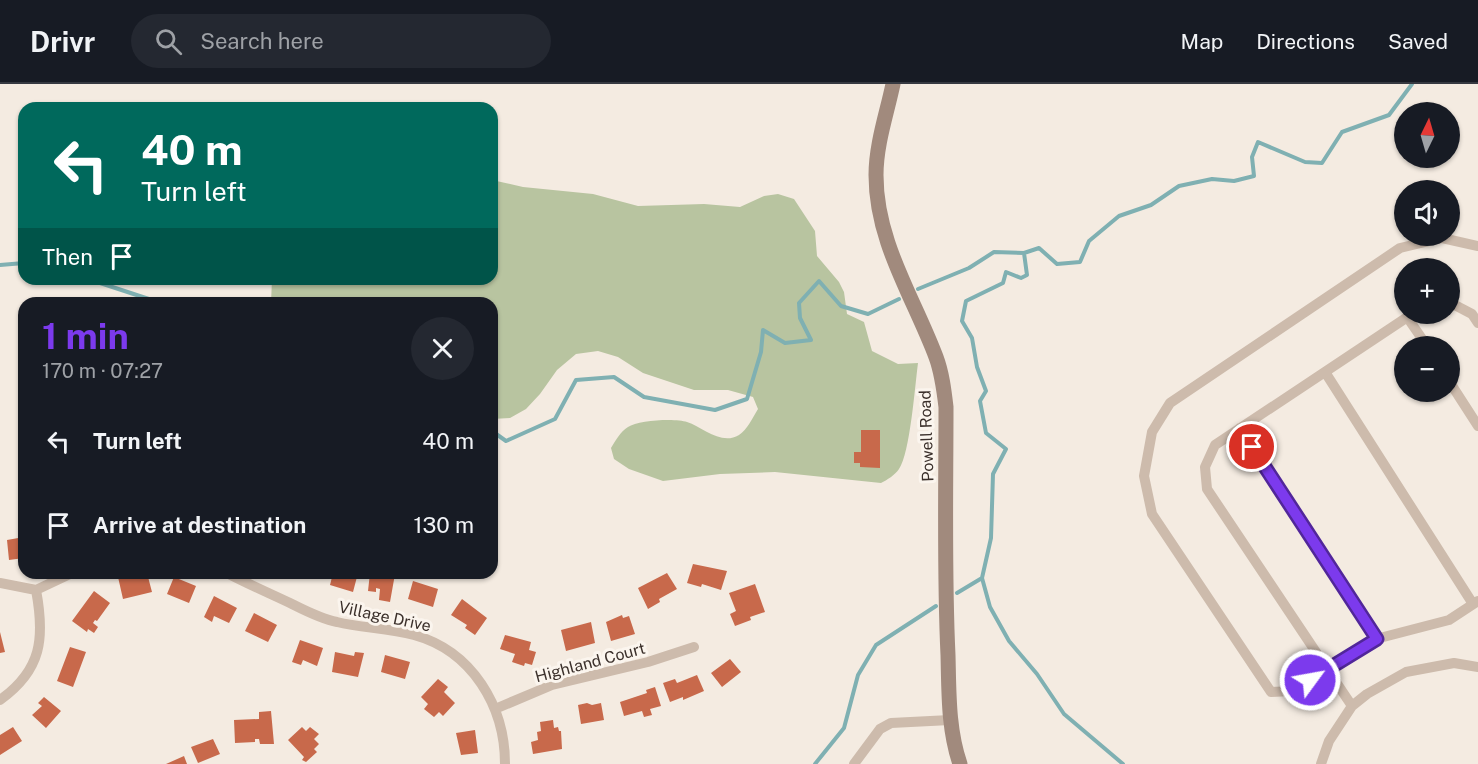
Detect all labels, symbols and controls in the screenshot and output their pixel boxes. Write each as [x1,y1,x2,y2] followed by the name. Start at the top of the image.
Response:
[131,14,551,68] search box
[30,25,95,58] text: Drivr
[152,25,185,58] icon: search
[200,28,324,54] text: Search here
[1181,29,1223,54] text: Map
[1256,29,1355,54] text: Directions
[1388,29,1448,54] text: Saved
[1394,102,1460,168] north arrow
[1394,102,1460,402] map controls
[141,125,243,174] text: 40 m
[42,126,120,204] icon: left
[141,175,247,207] text: Turn left
[1394,180,1460,246] button: sound
[105,240,138,273] icon: arrive
[42,244,93,270] text: Then
[1394,258,1460,324] button: +
[42,315,129,357] text: 1 min
[411,317,474,380] button: close
[1394,336,1460,402] button: −
[42,359,163,383] text: 170 m · 07:27
[915,390,938,482] street label: Powell Road
[1226,421,1277,472] pin
[42,425,75,458] icon: left
[93,428,182,454] text: Turn left
[422,428,474,454] text: 40 m
[1235,430,1268,463] icon: arrive
[42,509,75,542] icon: arrive
[93,512,306,538] text: Arrive at destination
[413,512,474,538] text: 130 m
[337,597,433,636] street label: Village Drive
[533,639,647,686] street label: Highland Court
[1278,648,1342,712] position arrow

